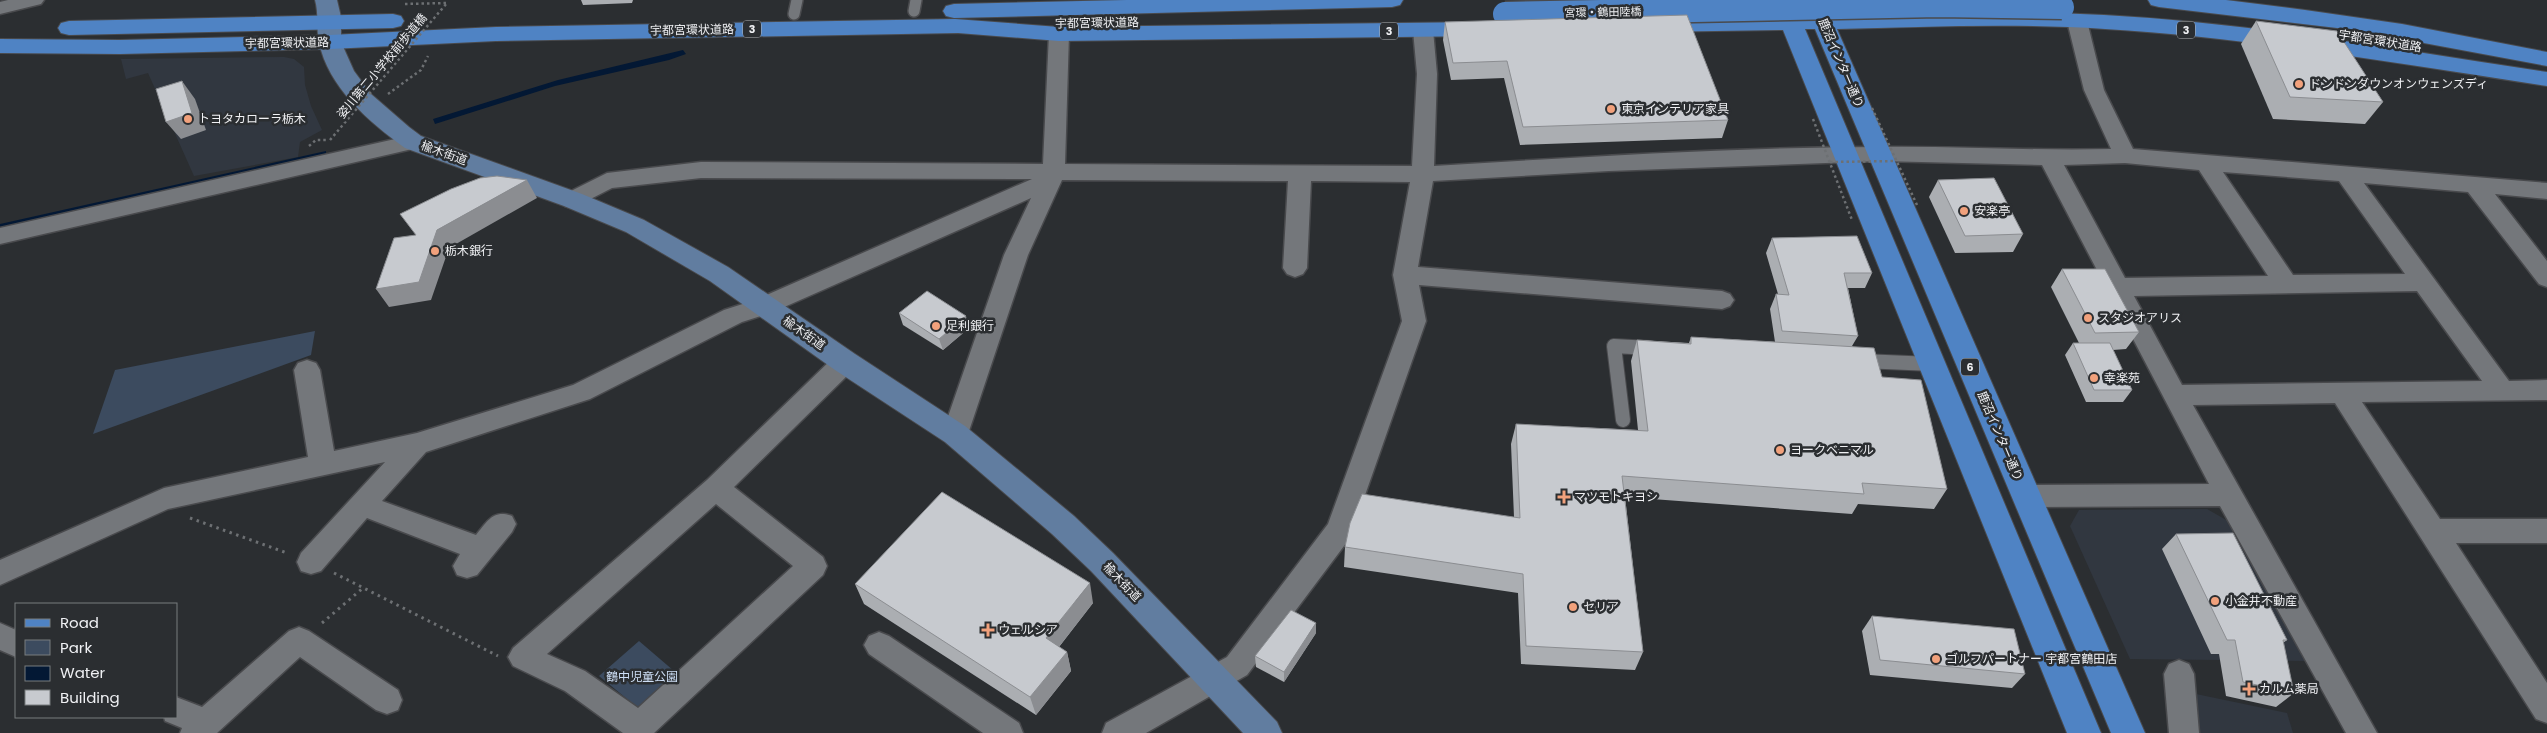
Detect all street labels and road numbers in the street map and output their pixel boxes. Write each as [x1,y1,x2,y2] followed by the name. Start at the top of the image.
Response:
[1564,3,1642,21] street label: 宮環・鶴田陸橋
[333,10,431,122] street label: 姿川第二小学校前歩道橋
[1055,13,1139,32] street label: 宇都宮環状道路
[1815,15,1868,110] street label: 鹿沼インター通り
[650,20,734,39] street label: 宇都宮環状道路
[743,20,761,38] road number: 3
[1380,22,1398,40] road number: 3
[2177,22,2195,38] road number: 3
[2337,26,2423,55] street label: 宇都宮環状道路
[245,33,329,52] street label: 宇都宮環状道路
[419,136,470,169] street label: 楡木街道
[780,312,829,353] street label: 楡木街道
[1961,358,1979,376] road number: 6
[1974,388,2027,483] street label: 鹿沼インター通り
[1100,558,1145,605] street label: 楡木街道

